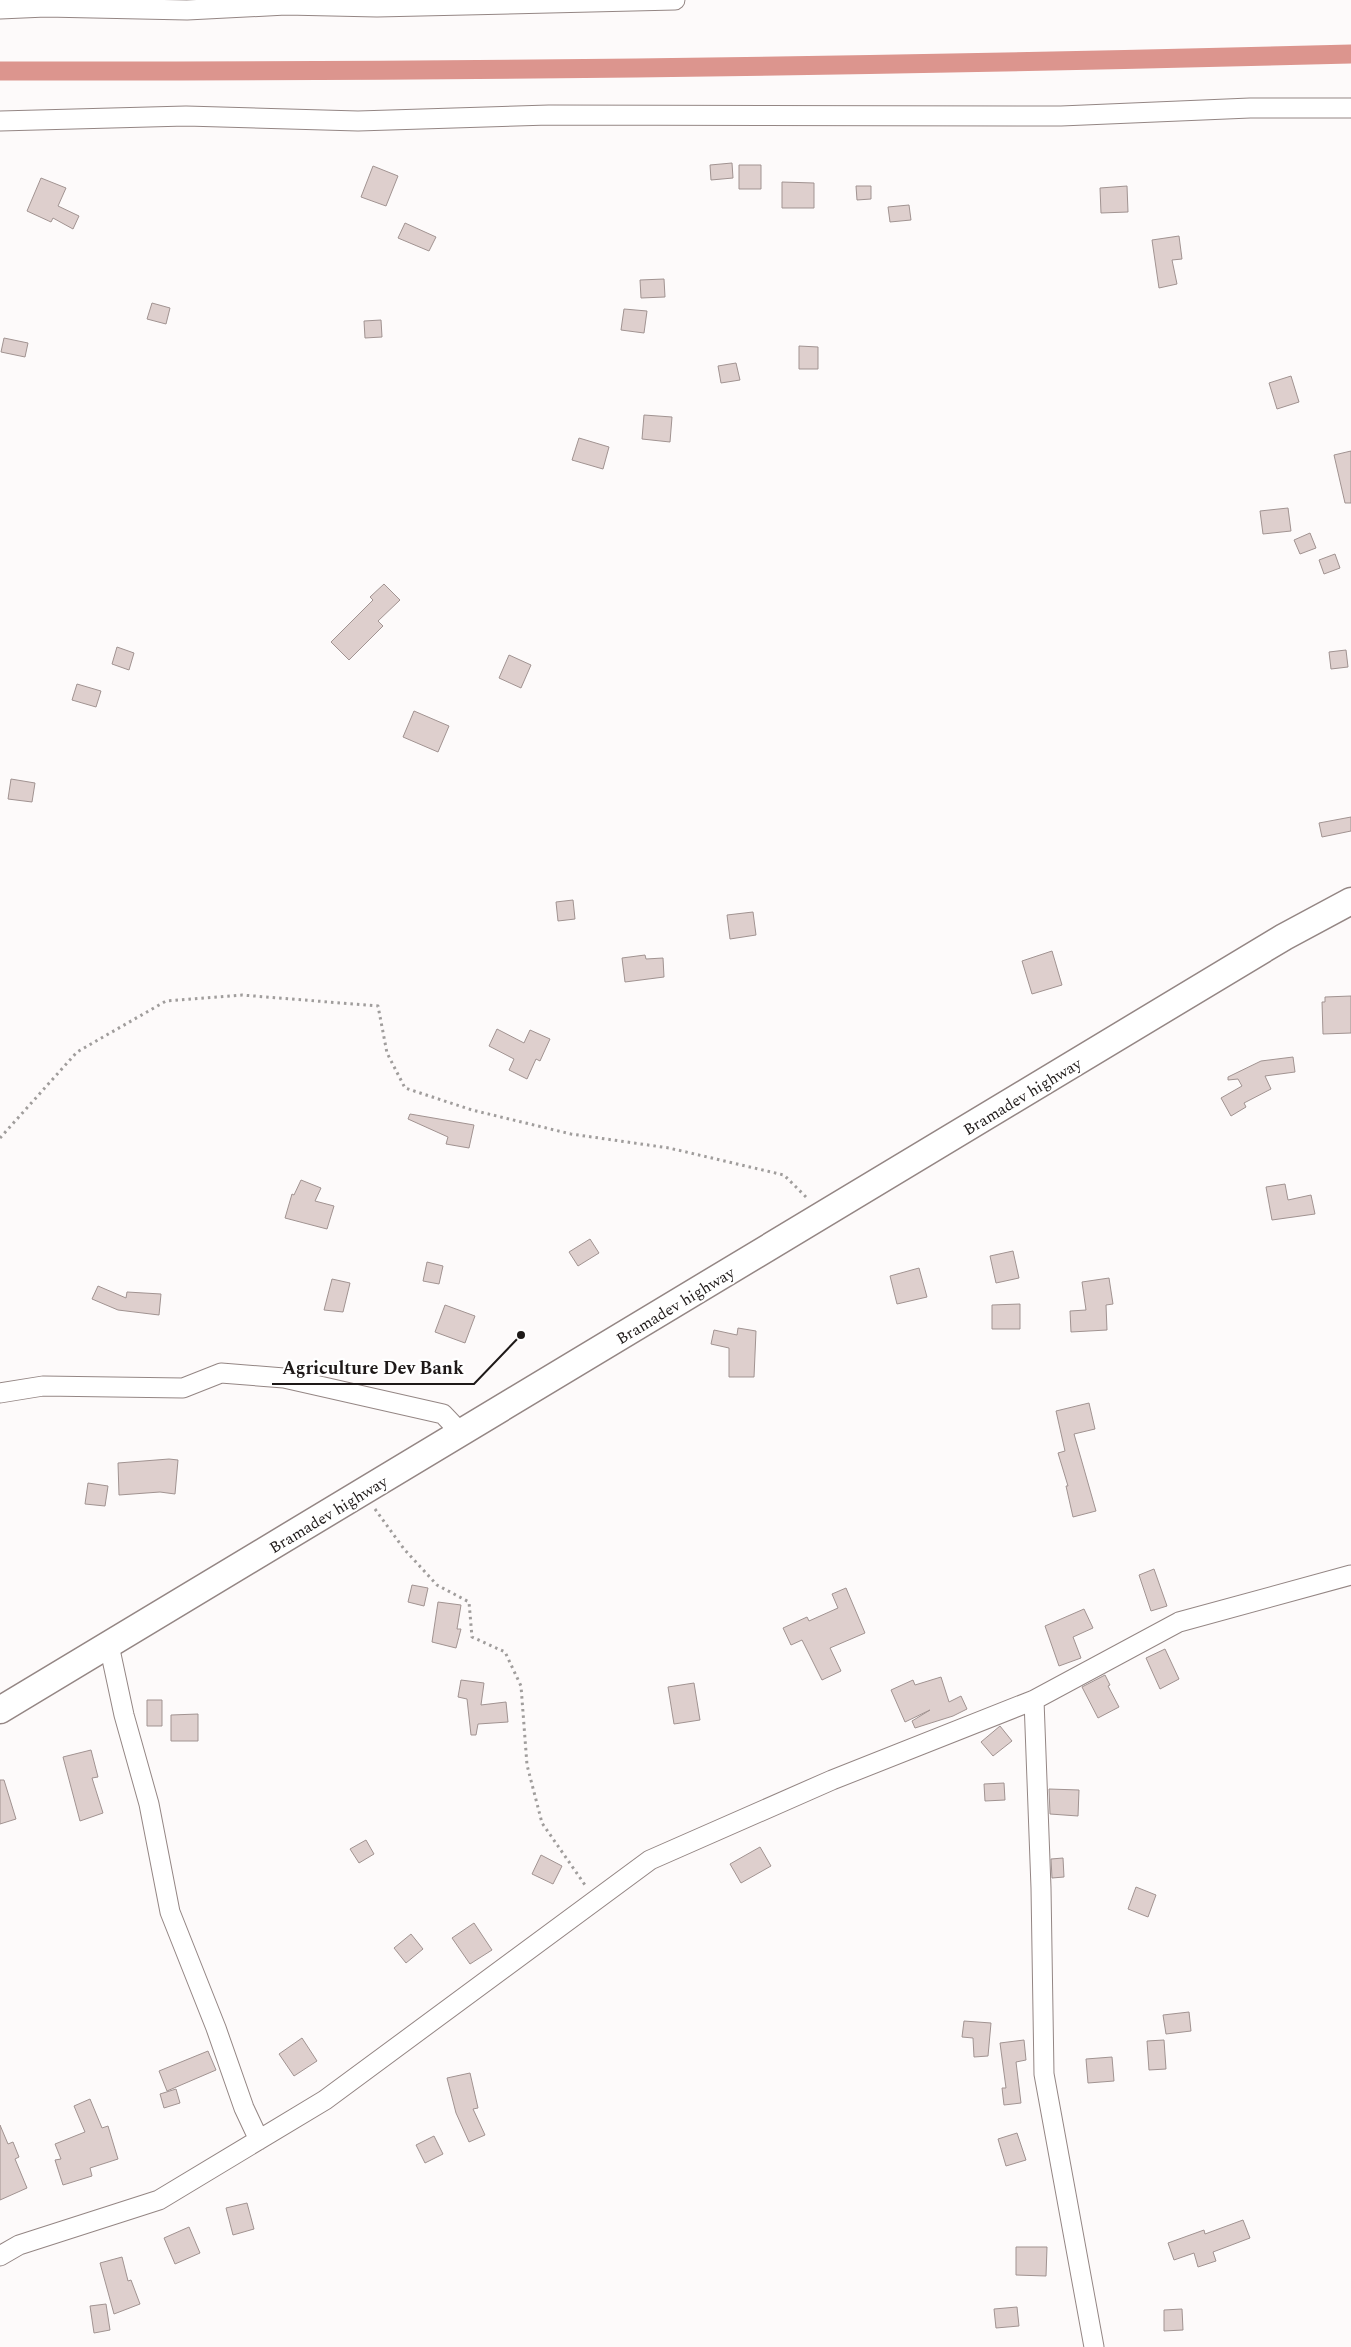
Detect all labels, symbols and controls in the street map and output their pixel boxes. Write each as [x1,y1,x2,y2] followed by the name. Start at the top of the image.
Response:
[959,1051,1087,1142] street label: Bramadev highway
[612,1260,740,1351] street label: Bramadev highway
[272,1351,474,1384] callout: Agriculture Dev Bank
[282,1355,464,1382] text: Agriculture Dev Bank
[265,1469,393,1560] street label: Bramadev highway

